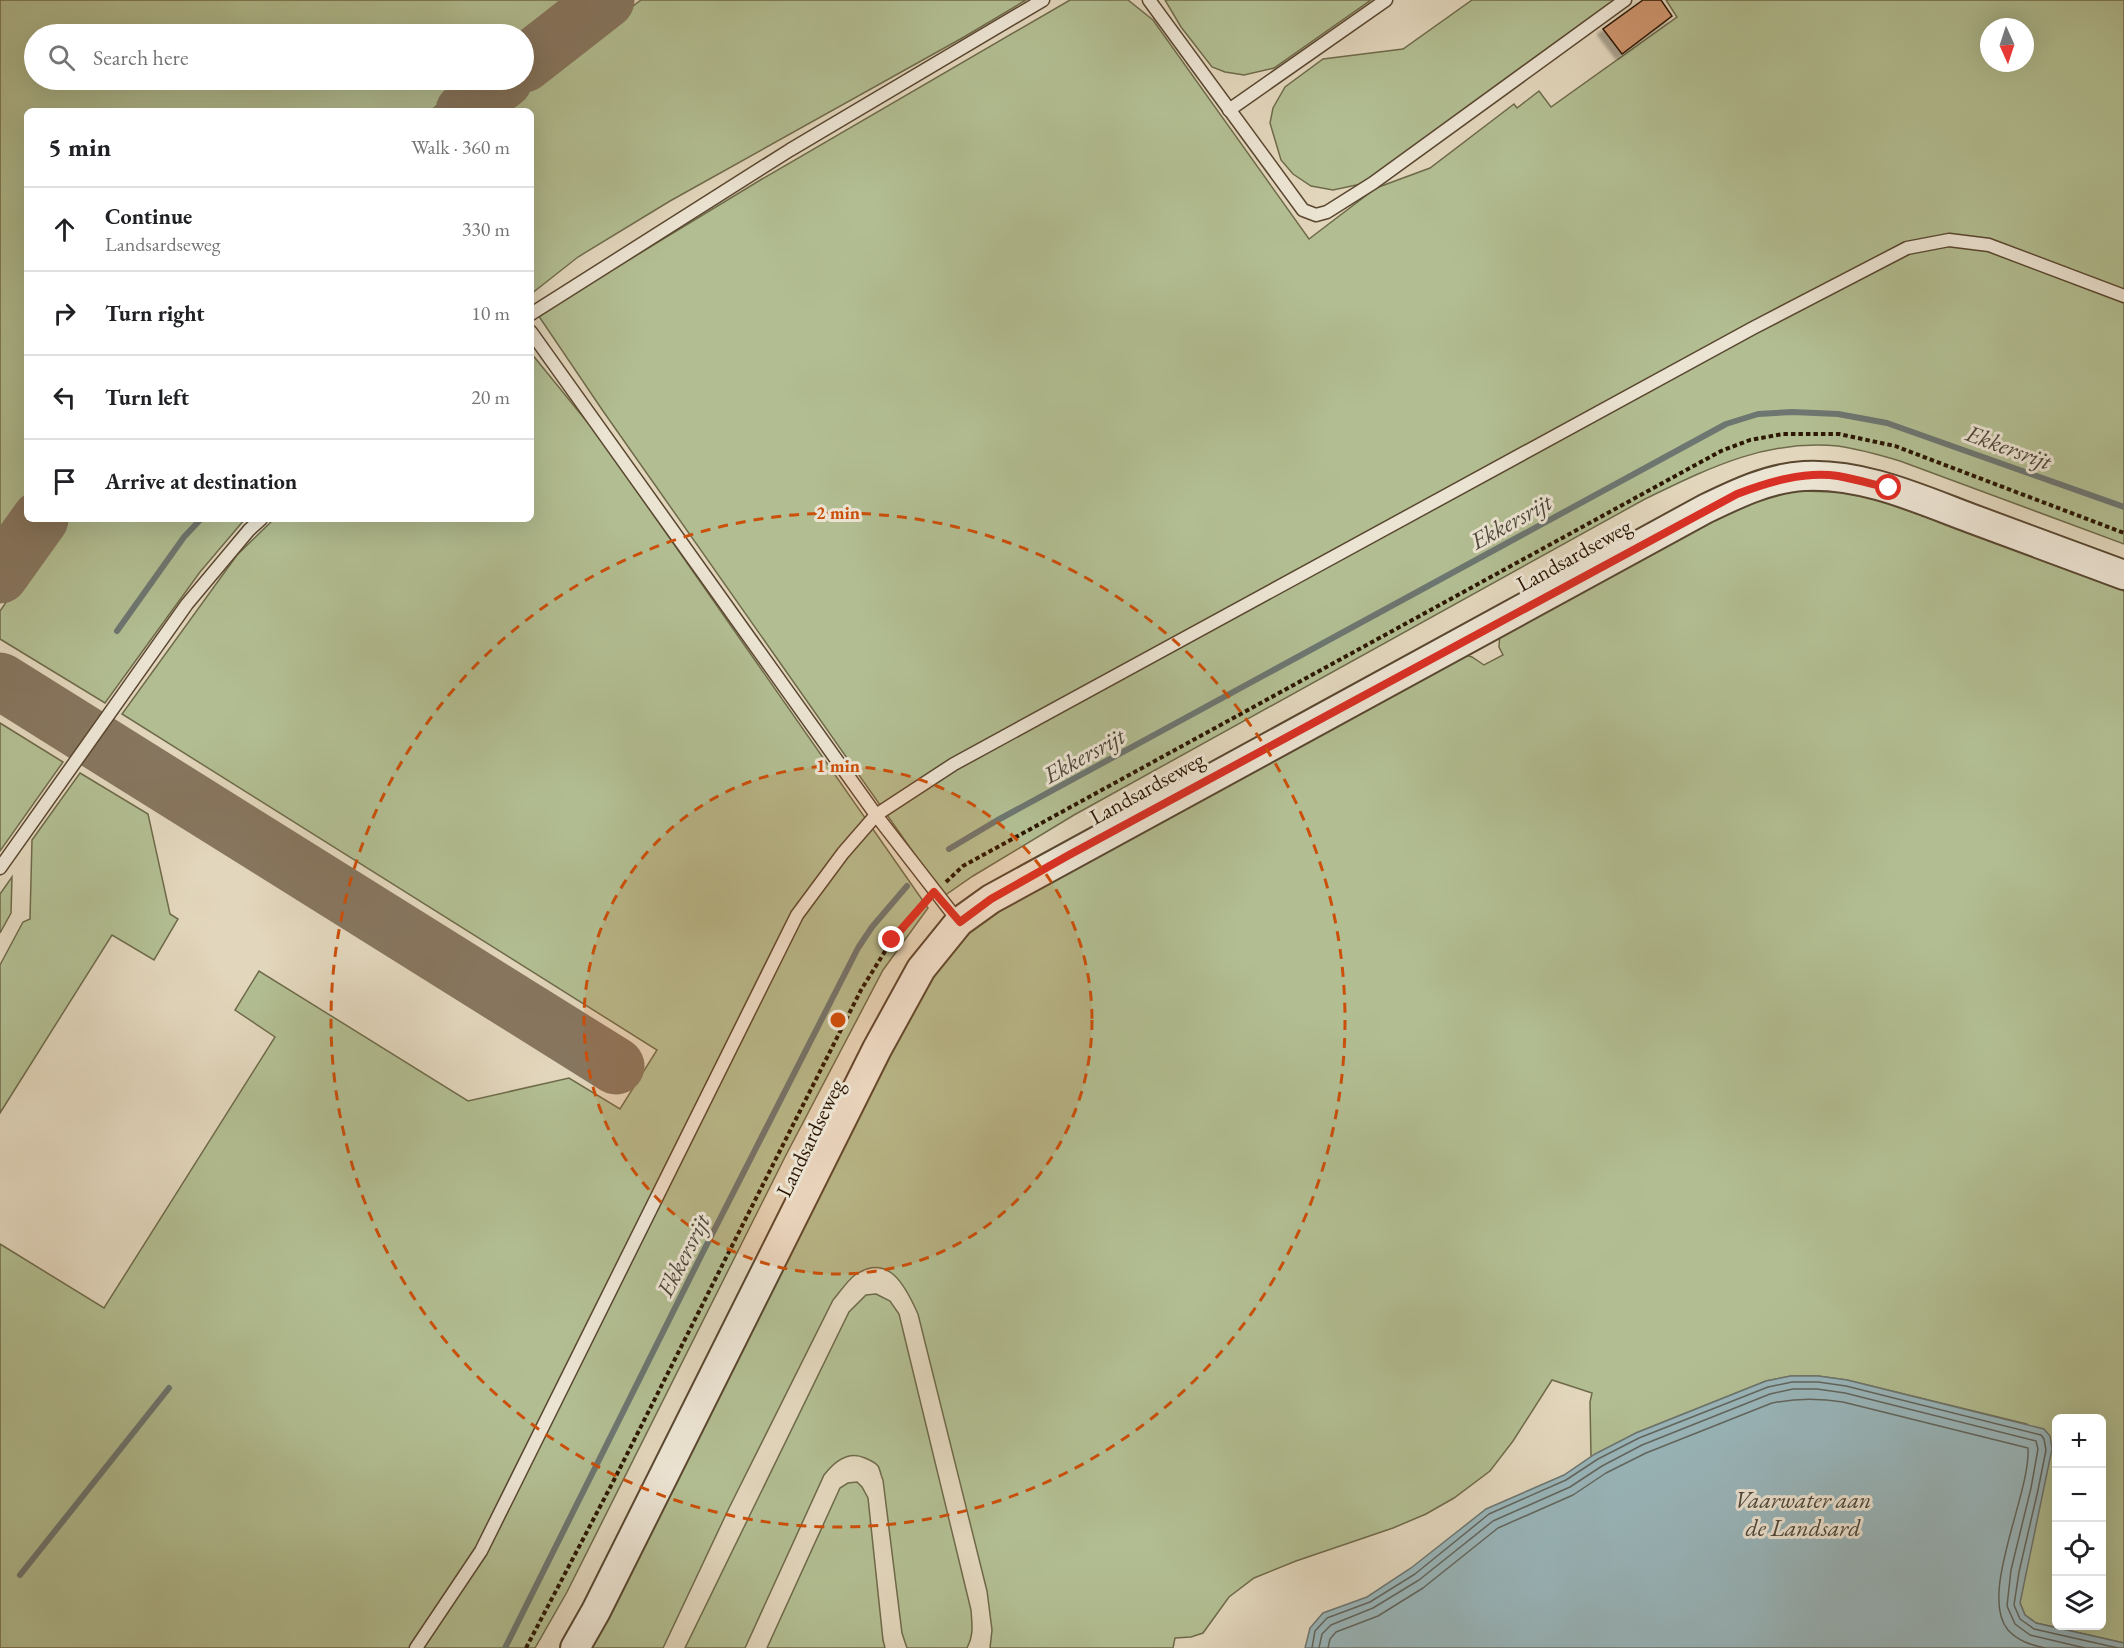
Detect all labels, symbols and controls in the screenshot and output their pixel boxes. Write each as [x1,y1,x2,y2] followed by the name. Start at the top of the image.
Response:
[1980,18,2034,72] north arrow
[24,24,534,90] search box
[45,41,78,74] icon: search
[93,43,188,72] text: Search here
[48,130,111,164] text: 5 min
[411,134,510,160] text: Walk · 360 m
[105,202,192,231] text: Continue
[48,213,81,246] icon: ahead
[462,216,510,242] text: 330 m
[105,231,221,257] text: Landsardseweg
[48,297,81,330] icon: right
[105,299,204,328] text: Turn right
[471,300,510,326] text: 10 m
[48,381,81,414] icon: left
[105,383,189,412] text: Turn left
[471,384,510,410] text: 20 m
[1961,417,2057,477] water label: Ekkersrijt
[48,465,81,498] icon: arrive
[105,467,297,496] text: Arrive at destination
[1875,474,1901,500] route start
[1464,486,1558,556] water label: Ekkersrijt
[816,501,860,524] text: 2 min
[1511,511,1637,598] street label: Landsardseweg
[1037,720,1131,790] water label: Ekkersrijt
[1084,744,1210,831] street label: Landsardseweg
[816,754,860,777] text: 1 min
[878,926,904,952] route end
[828,1010,848,1030] centre of rings
[769,1074,851,1201] street label: Landsardseweg
[649,1208,717,1302] water label: Ekkersrijt
[2052,1414,2106,1630] map controls
[2052,1414,2106,1468] button: +
[2052,1468,2106,1522] button: −
[1735,1484,1871,1543] water label: Vaarwater aan de Landsard
[2052,1522,2106,1576] button: locate
[2052,1576,2106,1630] button: layers

